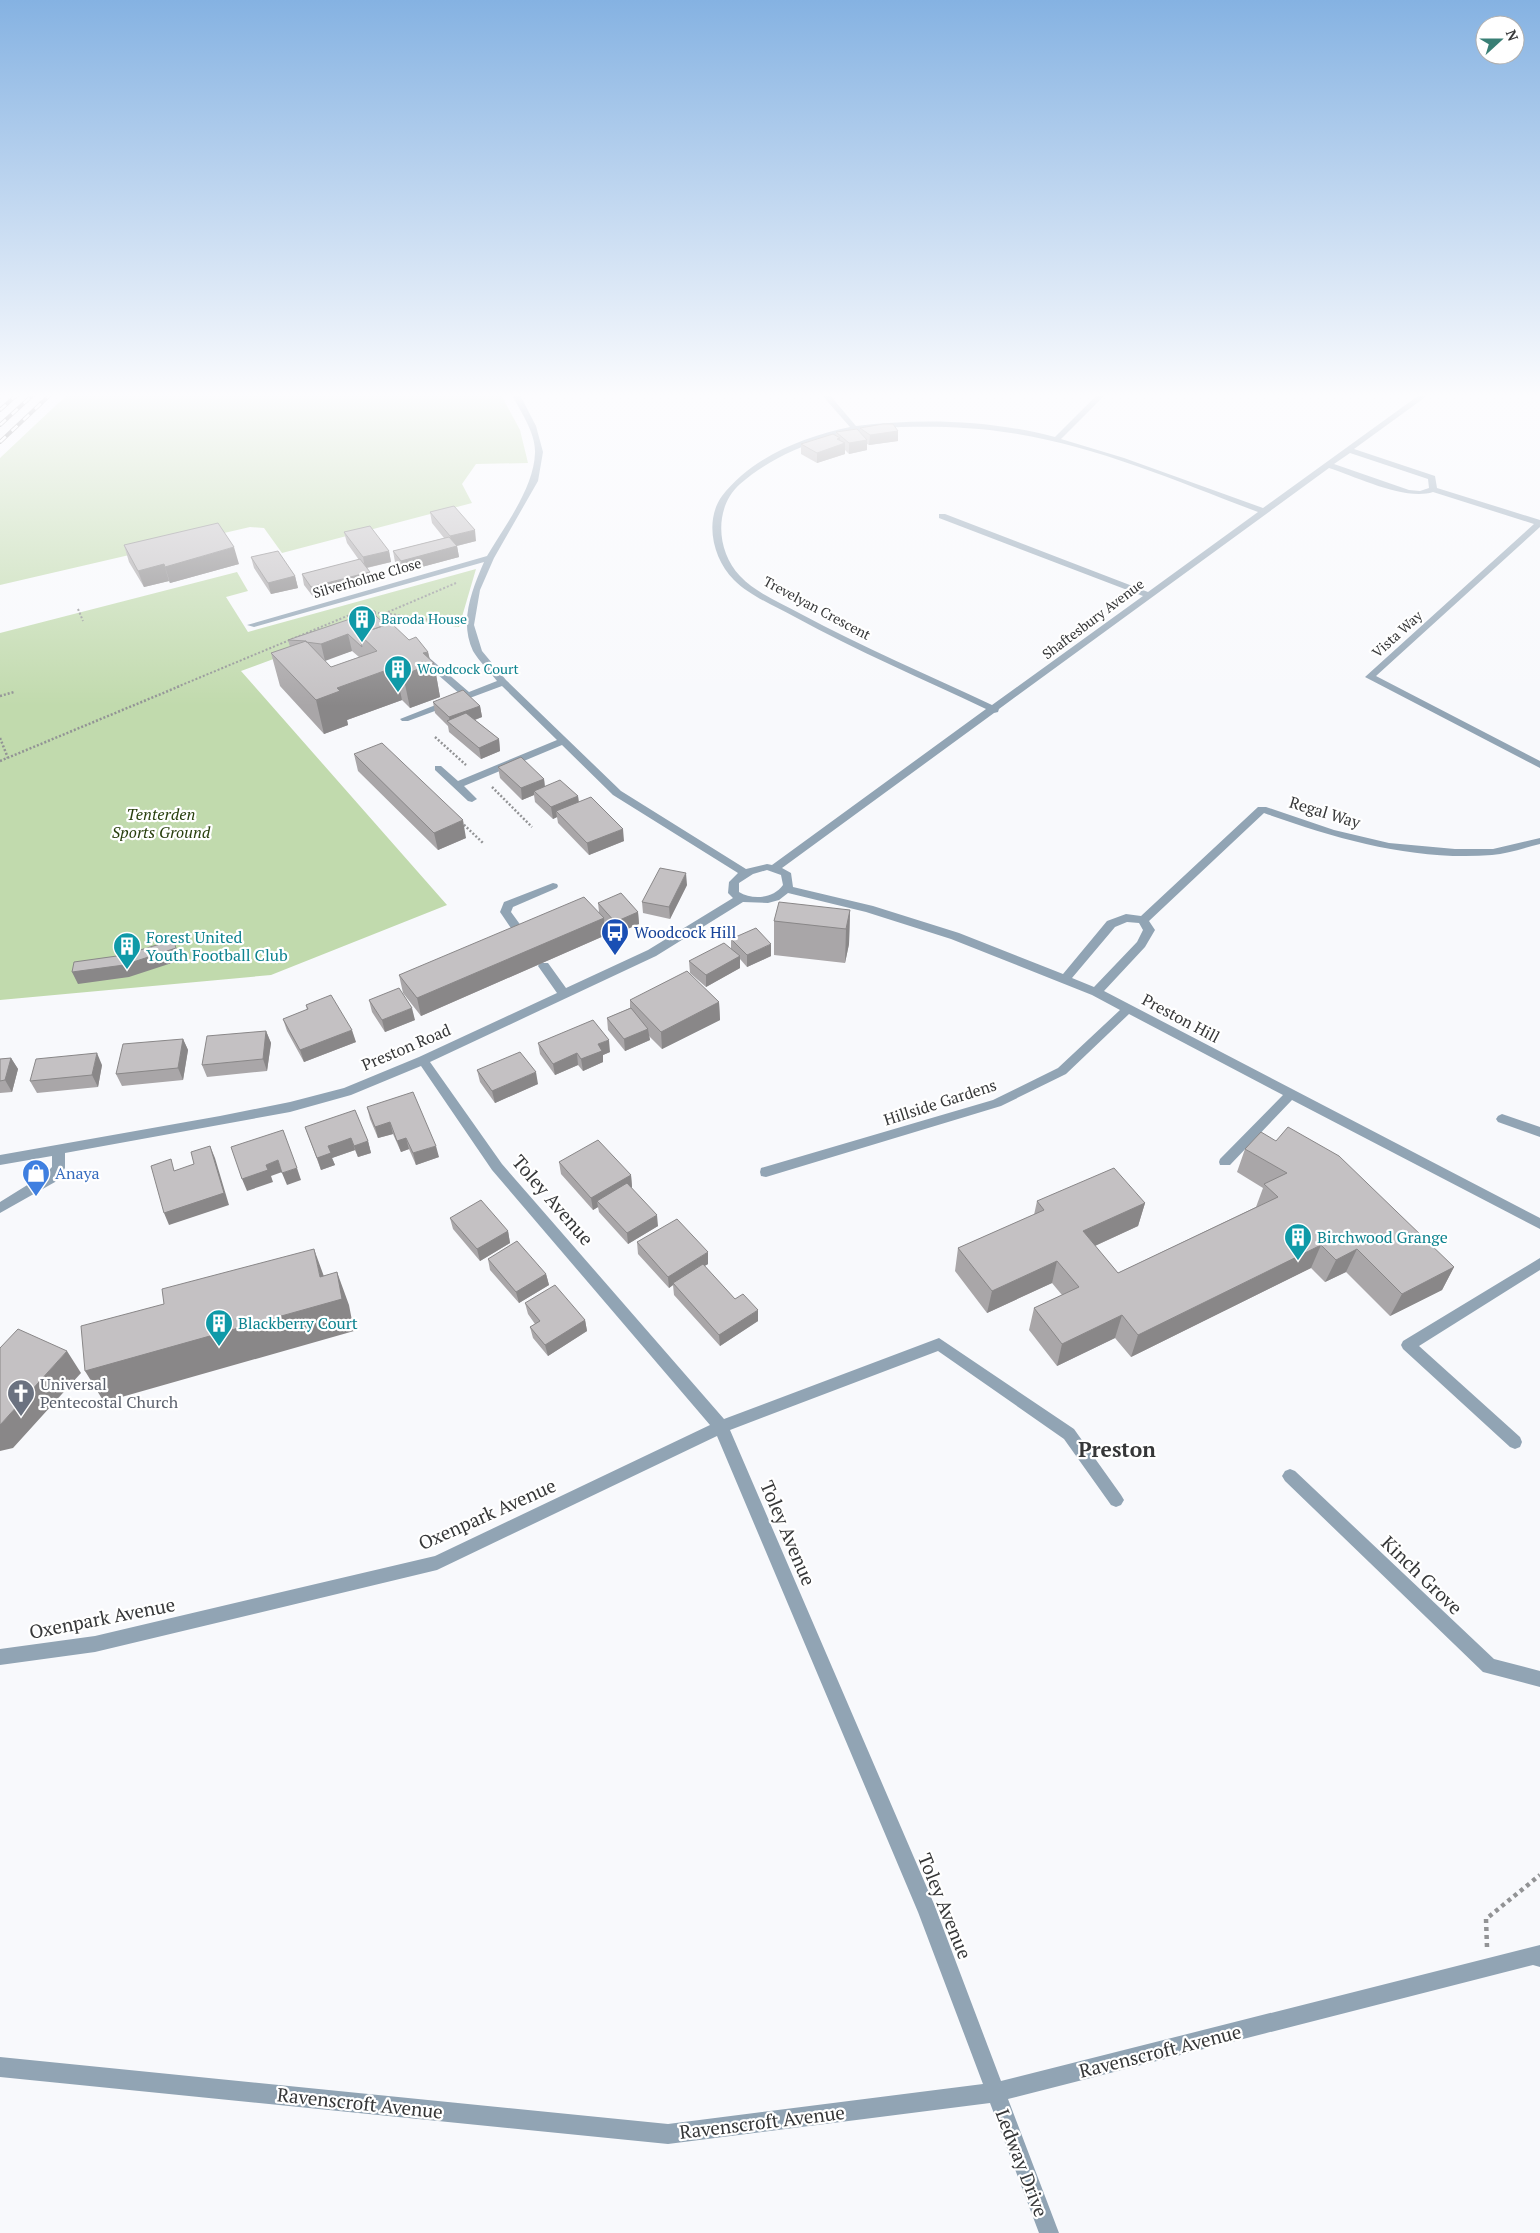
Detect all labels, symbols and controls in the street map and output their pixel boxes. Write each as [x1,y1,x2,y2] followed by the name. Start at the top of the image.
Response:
[1475,15,1525,65] north arrow
[1502,27,1524,44] text: N
[310,553,423,602] street label: Silverholme Close
[760,571,875,644] street label: Trevelyan Crescent
[1038,574,1148,663] street label: Shaftesbury Avenue
[347,604,377,643] building icon: Baroda House
[1367,605,1427,661] street label: Vista Way
[381,609,467,628] place label: Baroda House
[383,654,413,693] building icon: Woodcock Court
[417,659,519,678] place label: Woodcock Court
[1287,791,1364,833] street label: Regal Way
[112,803,211,843] park label: Tenterden Sports Ground
[600,917,630,956] bus stop icon: Woodcock Hill
[634,921,736,943] place label: Woodcock Hill
[146,926,288,966] place label: Forest United Youth Football Club
[112,931,142,970] building icon: Forest United Youth Football Club
[1138,988,1224,1048] street label: Preston Hill
[358,1018,454,1076] street label: Preston Road
[881,1073,999,1131] street label: Hillside Gardens
[507,1149,600,1250] street label: Toley Avenue
[21,1158,51,1197] shop icon: Anaya
[55,1162,100,1184] place label: Anaya
[1283,1222,1313,1261] building icon: Birchwood Grange
[1317,1226,1448,1248] place label: Birchwood Grange
[204,1308,234,1347] building icon: Blackberry Court
[238,1312,358,1334] place label: Blackberry Court
[40,1373,179,1413] place label: Universal Pentecostal Church
[6,1378,36,1417] church icon: Universal Pentecostal Church
[1078,1435,1156,1463] district label: Preston
[414,1472,560,1555] street label: Oxenpark Avenue
[755,1476,822,1589] street label: Toley Avenue
[1377,1530,1468,1620] street label: Kinch Grove
[27,1591,177,1644] street label: Oxenpark Avenue
[913,1849,978,1962] street label: Toley Avenue
[1076,2018,1244,2083] street label: Ravenscroft Avenue
[276,2081,444,2124] street label: Ravenscroft Avenue
[678,2099,846,2144] street label: Ravenscroft Avenue
[990,2105,1054,2220] street label: Ledway Drive

